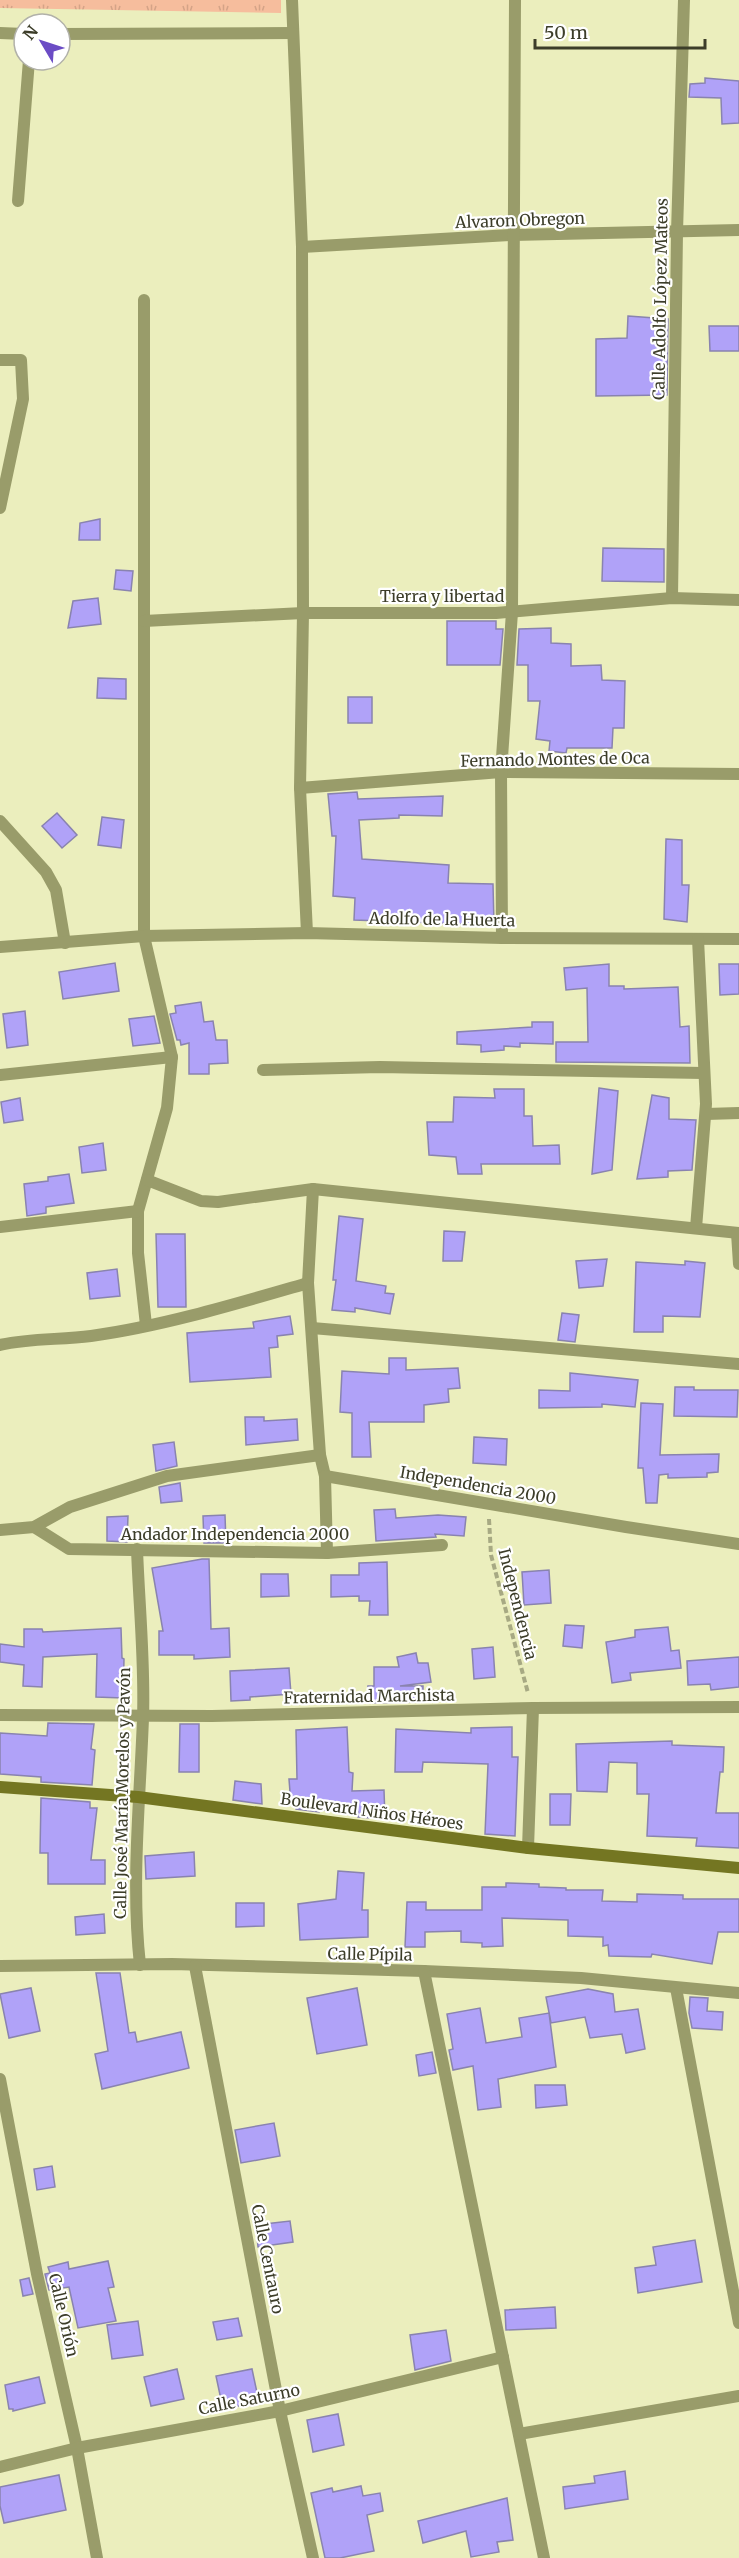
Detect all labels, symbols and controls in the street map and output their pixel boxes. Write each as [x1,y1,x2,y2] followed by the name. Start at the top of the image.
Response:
[12,12,72,72] north arrow
[535,12,704,50] scale bar
[19,21,42,44] text: N
[544,21,588,44] text: 50 m
[648,198,672,400] street label: Calle Adolfo López Mateos
[454,208,586,232] street label: Alvaron Obregon
[380,586,505,606] street label: Tierra y libertad
[460,747,650,771] street label: Fernando Montes de Oca
[368,908,516,930] street label: Adolfo de la Huerta
[398,1461,558,1509] street label: Independencia 2000
[120,1524,349,1544] street label: Andador Independencia 2000
[494,1546,542,1662] street label: Independencia
[110,1667,134,1919] street label: Calle José María Morelos y Pavón
[283,1684,455,1707] street label: Fraternidad Marchista
[279,1788,465,1834] street label: Boulevard Niños Héroes
[327,1943,413,1965] street label: Calle Pípila
[248,2203,288,2315] street label: Calle Centauro
[45,2271,83,2359] street label: Calle Orión
[197,2379,301,2419] street label: Calle Saturno

